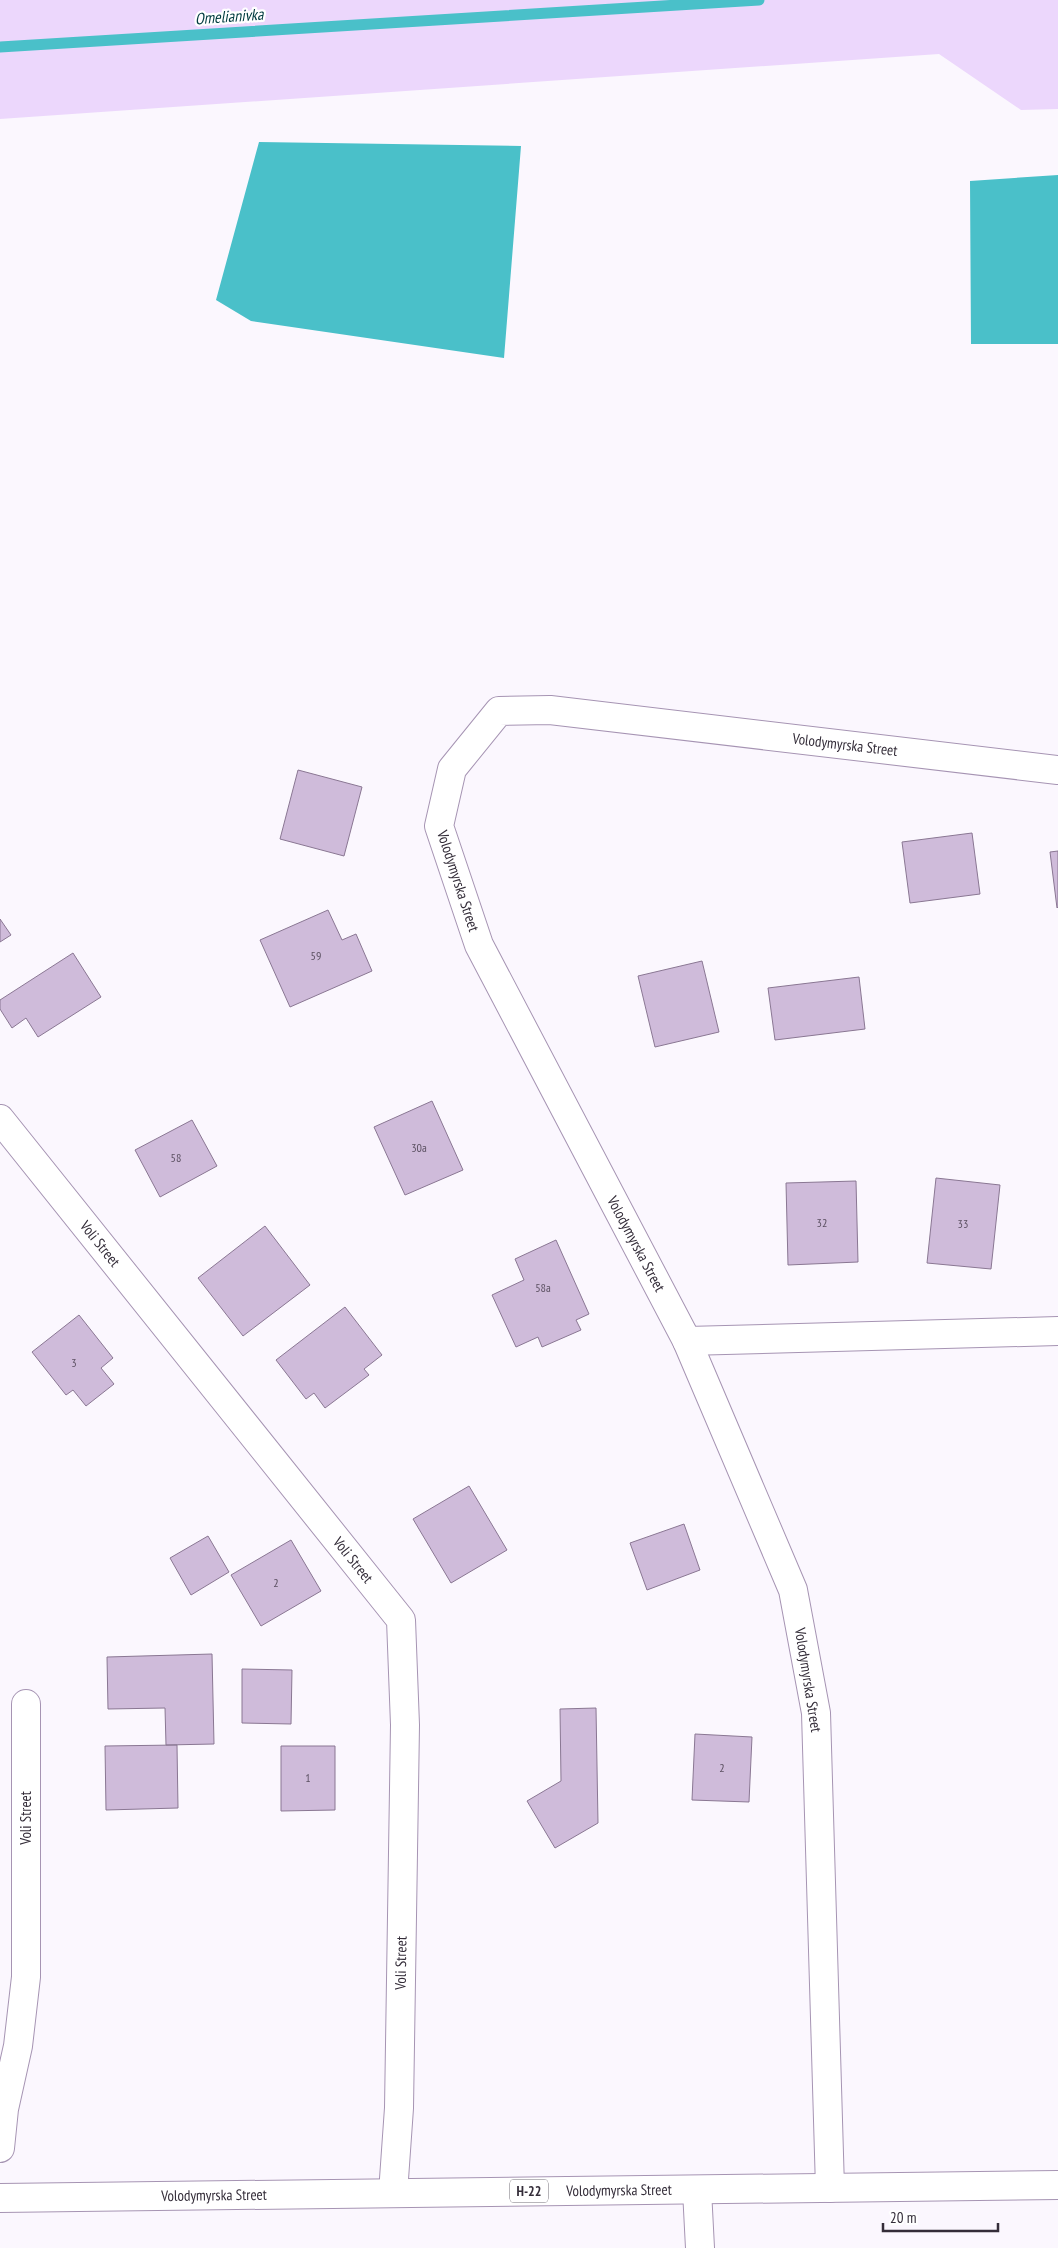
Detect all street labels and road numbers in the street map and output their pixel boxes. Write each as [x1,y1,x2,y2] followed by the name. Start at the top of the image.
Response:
[791,729,899,760] street label: Volodymyrska Street
[433,827,484,934] street label: Volodymyrska Street
[603,1192,670,1295] street label: Volodymyrska Street
[76,1216,125,1271] street label: Voli Street
[329,1532,378,1587] street label: Voli Street
[791,1625,826,1733] street label: Volodymyrska Street
[16,1791,35,1846] street label: Voli Street
[391,1936,410,1991] street label: Voli Street
[510,2180,548,2202] road number: Н-22
[565,2180,672,2200] street label: Volodymyrska Street
[160,2185,267,2205] street label: Volodymyrska Street

